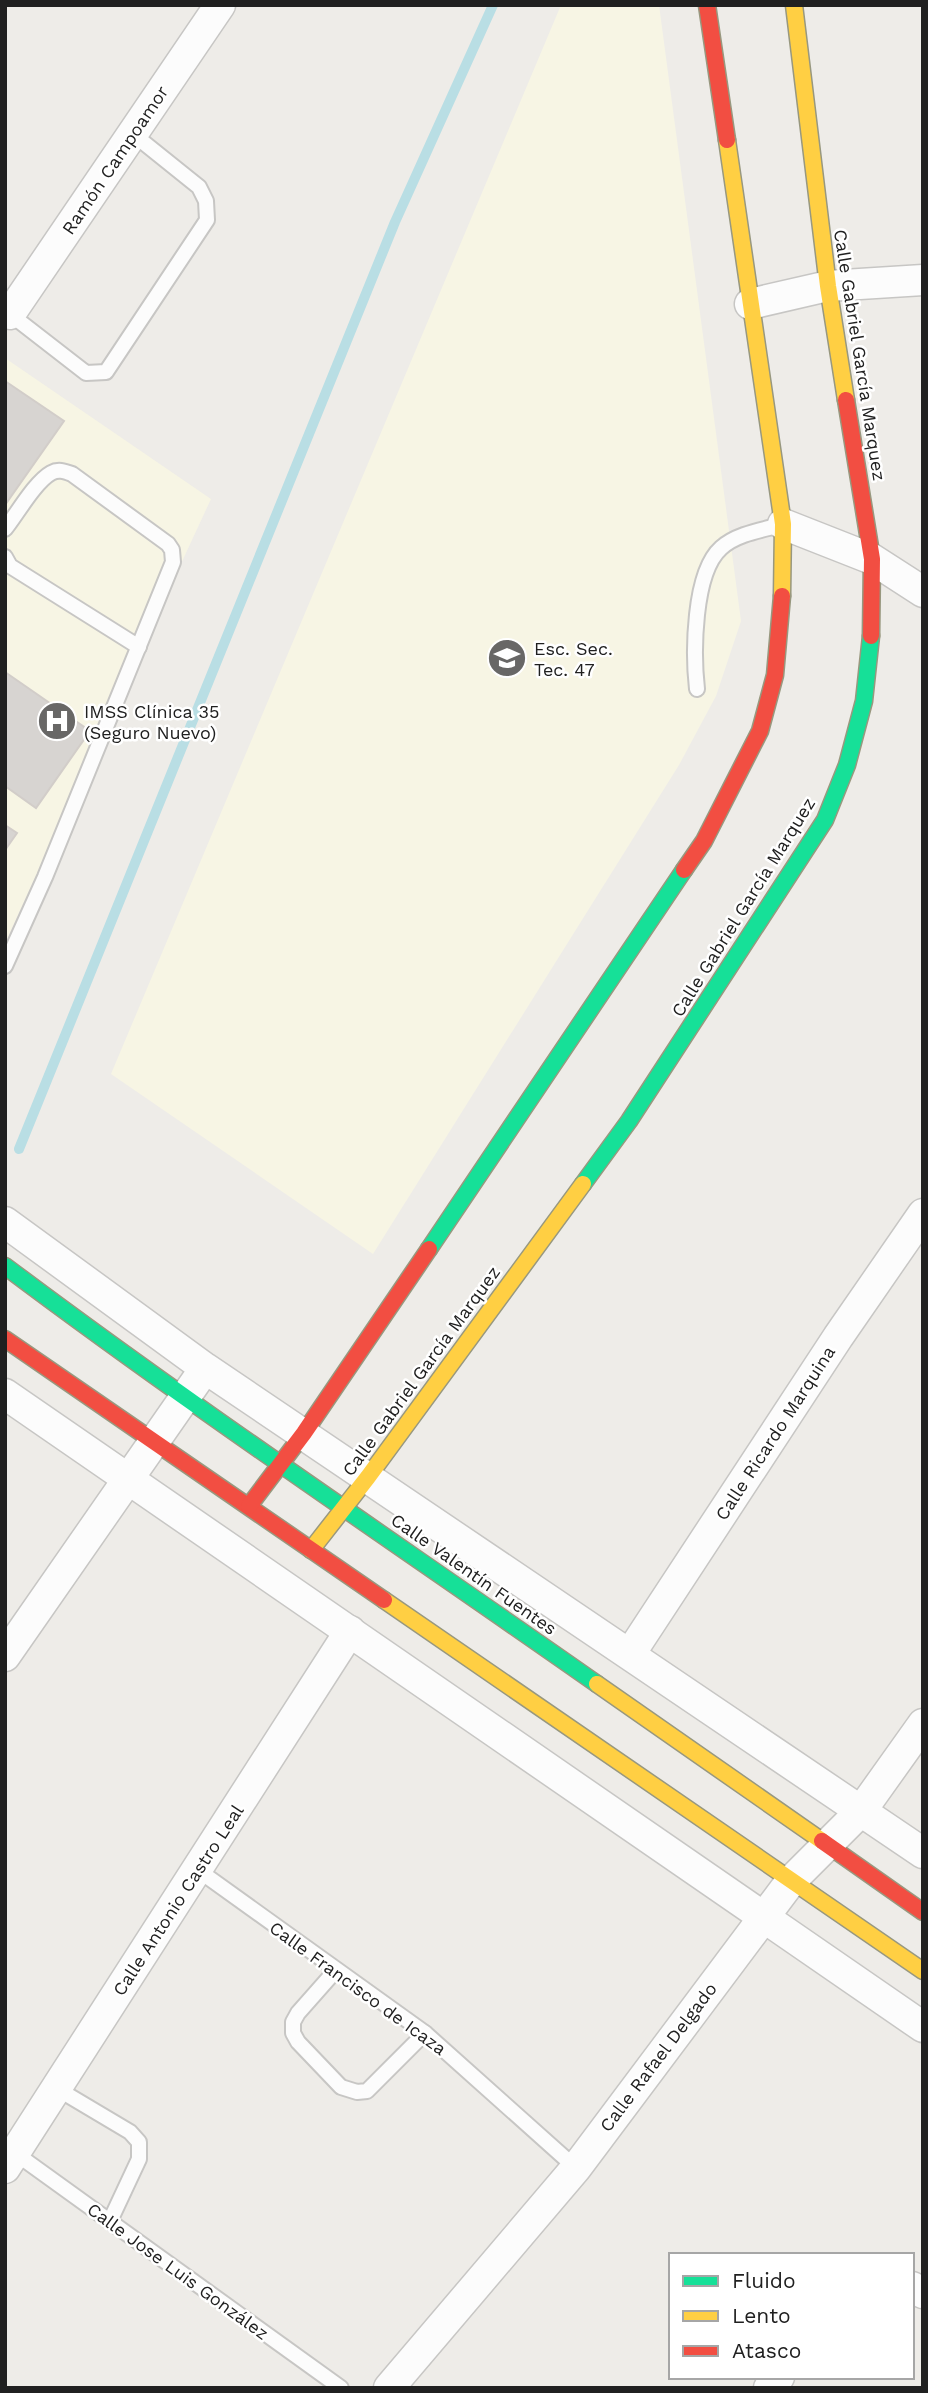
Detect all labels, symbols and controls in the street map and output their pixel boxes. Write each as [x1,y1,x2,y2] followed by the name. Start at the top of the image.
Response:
[57,82,173,238] street label: Ramón Campoamor
[830,228,890,482] street label: Calle Gabriel García Marquez
[486,637,528,679] school or university icon: Esc. Sec. Tec. 47
[534,638,613,680] place label: Esc. Sec. Tec. 47
[36,700,78,742] hospital icon: IMSS Clínica 35 (Seguro Nuevo)
[84,701,219,743] place label: IMSS Clínica 35 (Seguro Nuevo)
[667,794,819,1020] street label: Calle Gabriel García Marquez
[338,1262,504,1480] street label: Calle Gabriel García Marquez
[711,1342,839,1524] street label: Calle Ricardo Marquina
[387,1509,561,1639] street label: Calle Valentín Fuentes
[108,1800,248,1999] street label: Calle Antonio Castro Leal
[266,1917,450,2059] street label: Calle Francisco de Icaza
[595,1978,721,2136] street label: Calle Rafael Delgado
[83,2198,273,2344] street label: Calle Jose Luis González
[669,2253,914,2379] legend
[732,2268,796,2293] text: Fluido
[732,2303,791,2328] text: Lento
[732,2338,801,2363] text: Atasco

